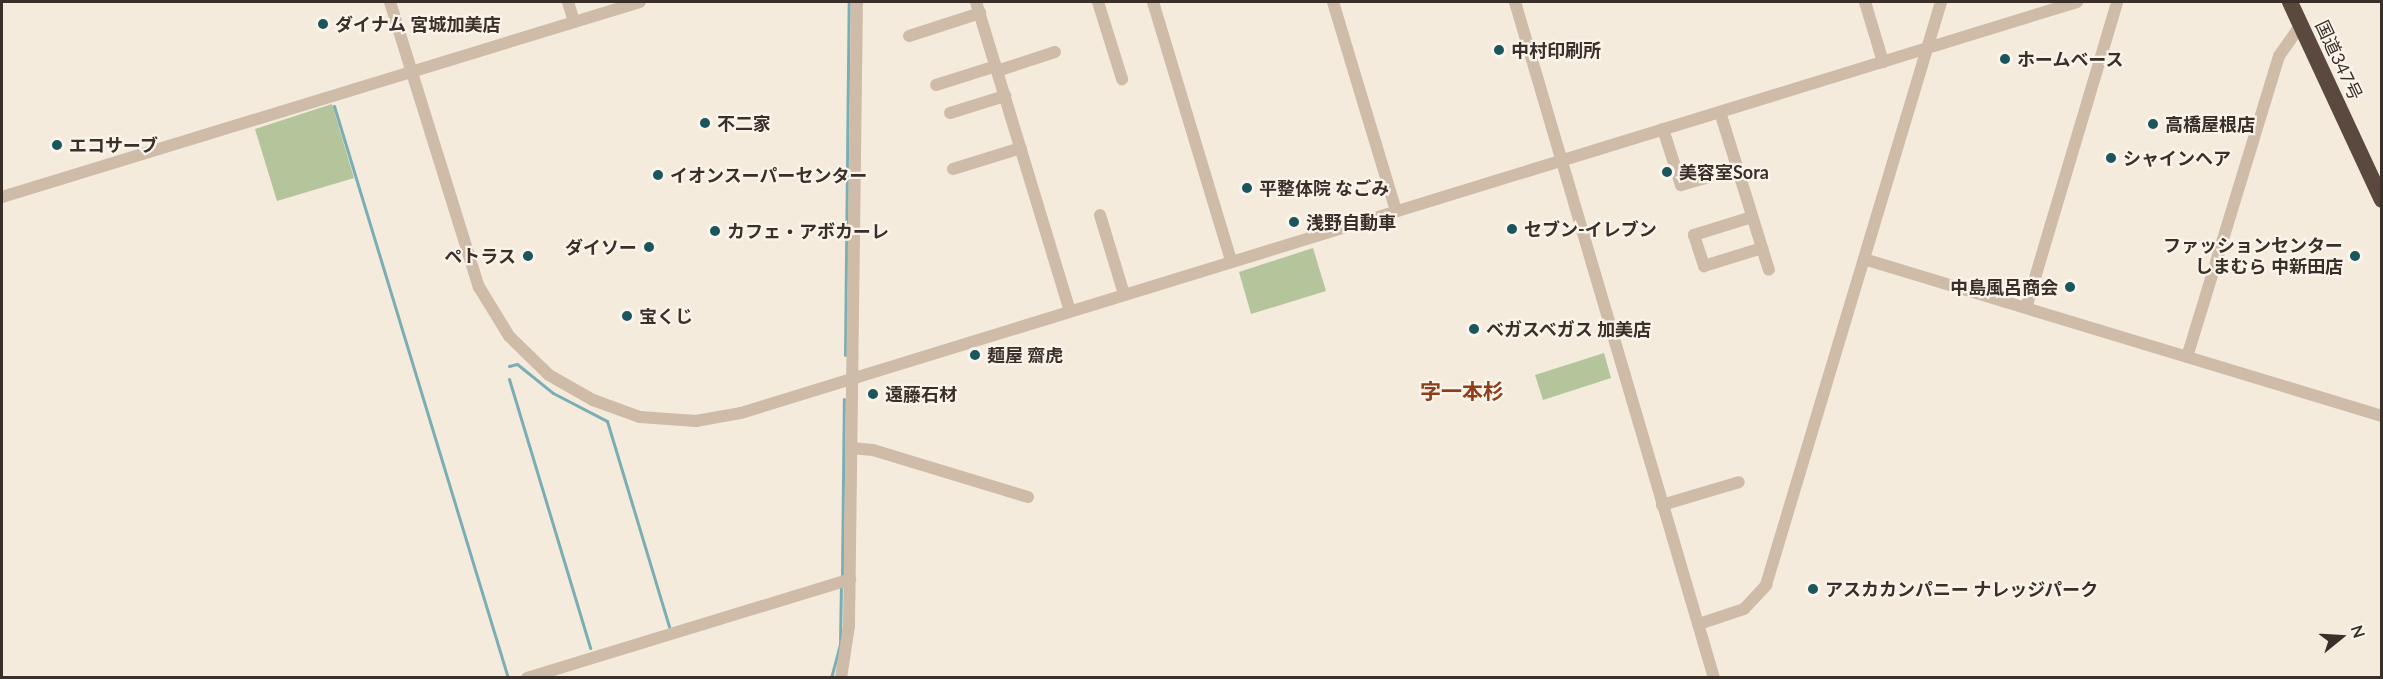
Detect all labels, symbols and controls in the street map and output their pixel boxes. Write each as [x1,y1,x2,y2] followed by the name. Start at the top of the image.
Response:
[335,13,501,35] place label: ダイナム 宮城加美店
[316,17,330,31] marker: ダイナム 宮城加美店
[2311,17,2367,103] street label: 国道347号
[1511,39,1601,61] place label: 中村印刷所
[1492,43,1506,57] marker: 中村印刷所
[2017,48,2125,70] place label: ホームベース
[1998,52,2012,66] marker: ホームベース
[717,112,771,134] place label: 不二家
[2165,113,2255,135] place label: 高橋屋根店
[698,116,712,130] marker: 不二家
[2146,117,2160,131] marker: 高橋屋根店
[69,134,159,156] place label: エコサーブ
[50,138,64,152] marker: エコサーブ
[2123,147,2231,169] place label: シャインヘア
[2104,151,2118,165] marker: シャインヘア
[1679,161,1769,183] place label: 美容室Sora
[670,164,868,186] place label: イオンスーパーセンター
[1660,165,1674,179] marker: 美容室Sora
[651,168,665,182] marker: イオンスーパーセンター
[1259,177,1389,199] place label: 平整体院 なごみ
[1240,181,1254,195] marker: 平整体院 なごみ
[1306,211,1396,233] place label: 浅野自動車
[1287,215,1301,229] marker: 浅野自動車
[1524,218,1657,240] place label: セブン-イレブン
[727,220,889,242] place label: カフェ・アボカーレ
[1505,222,1519,236] marker: セブン-イレブン
[708,224,722,238] marker: カフェ・アボカーレ
[2163,235,2343,278] place label: ファッションセンター しまむら 中新田店
[565,236,637,258] place label: ダイソー
[642,240,656,254] marker: ダイソー
[444,245,516,267] place label: ペトラス
[521,249,535,263] marker: ペトラス
[2348,249,2362,263] marker: ファッションセンター しまむら 中新田店
[1950,276,2058,298] place label: 中島風呂商会
[2063,280,2077,294] marker: 中島風呂商会
[639,305,693,327] place label: 宝くじ
[620,309,634,323] marker: 宝くじ
[1486,318,1652,340] place label: ベガスベガス 加美店
[1467,322,1481,336] marker: ベガスベガス 加美店
[987,344,1063,366] place label: 麺屋 齋虎
[968,348,982,362] marker: 麺屋 齋虎
[1420,378,1504,404] district label: 字一本杉
[885,383,957,405] place label: 遠藤石材
[866,387,880,401] marker: 遠藤石材
[1825,578,2099,600] place label: アスカカンパニー ナレッジパーク
[1806,582,1820,596] marker: アスカカンパニー ナレッジパーク
[2311,607,2371,667] north arrow
[2348,622,2370,640] text: N

